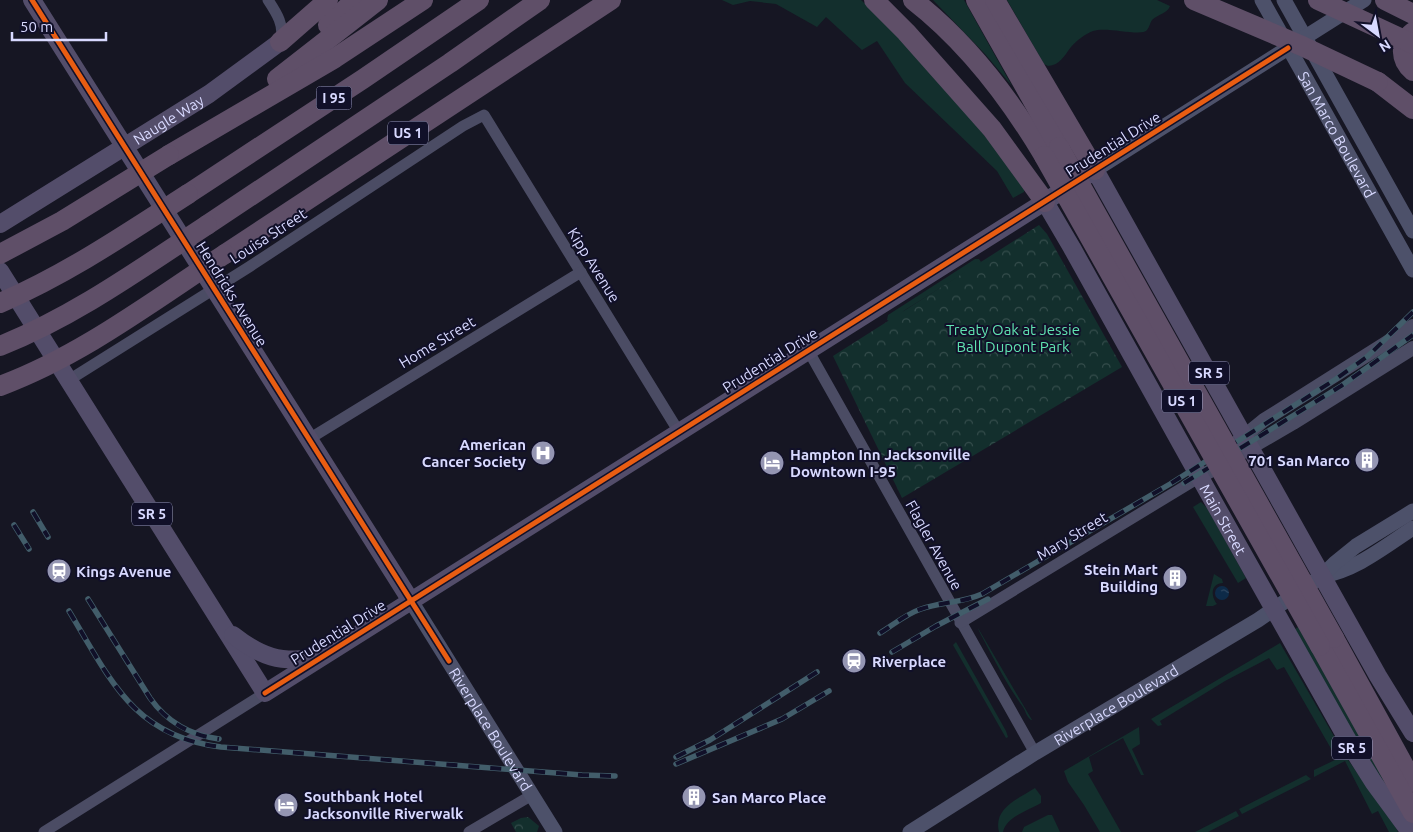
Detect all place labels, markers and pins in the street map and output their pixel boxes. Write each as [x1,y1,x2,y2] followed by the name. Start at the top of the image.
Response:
[422,436,526,470] place label: American Cancer Society
[530,440,556,466] hospital icon: American Cancer Society
[790,446,971,480] place label: Hampton Inn Jacksonville Downtown I-95
[1354,447,1380,473] building icon: 701 San Marco
[759,450,785,476] hotel icon: Hampton Inn Jacksonville Downtown I-95
[1248,452,1350,469] place label: 701 San Marco
[46,558,72,584] station icon: Kings Avenue
[1084,561,1159,595] place label: Stein Mart Building
[76,563,171,580] place label: Kings Avenue
[1162,565,1188,591] building icon: Stein Mart Building
[841,648,867,674] station icon: Riverplace
[872,653,946,670] place label: Riverplace
[681,784,707,810] building icon: San Marco Place
[304,788,464,822] place label: Southbank Hotel Jacksonville Riverwalk
[712,789,826,806] place label: San Marco Place
[273,792,299,818] hotel icon: Southbank Hotel Jacksonville Riverwalk

